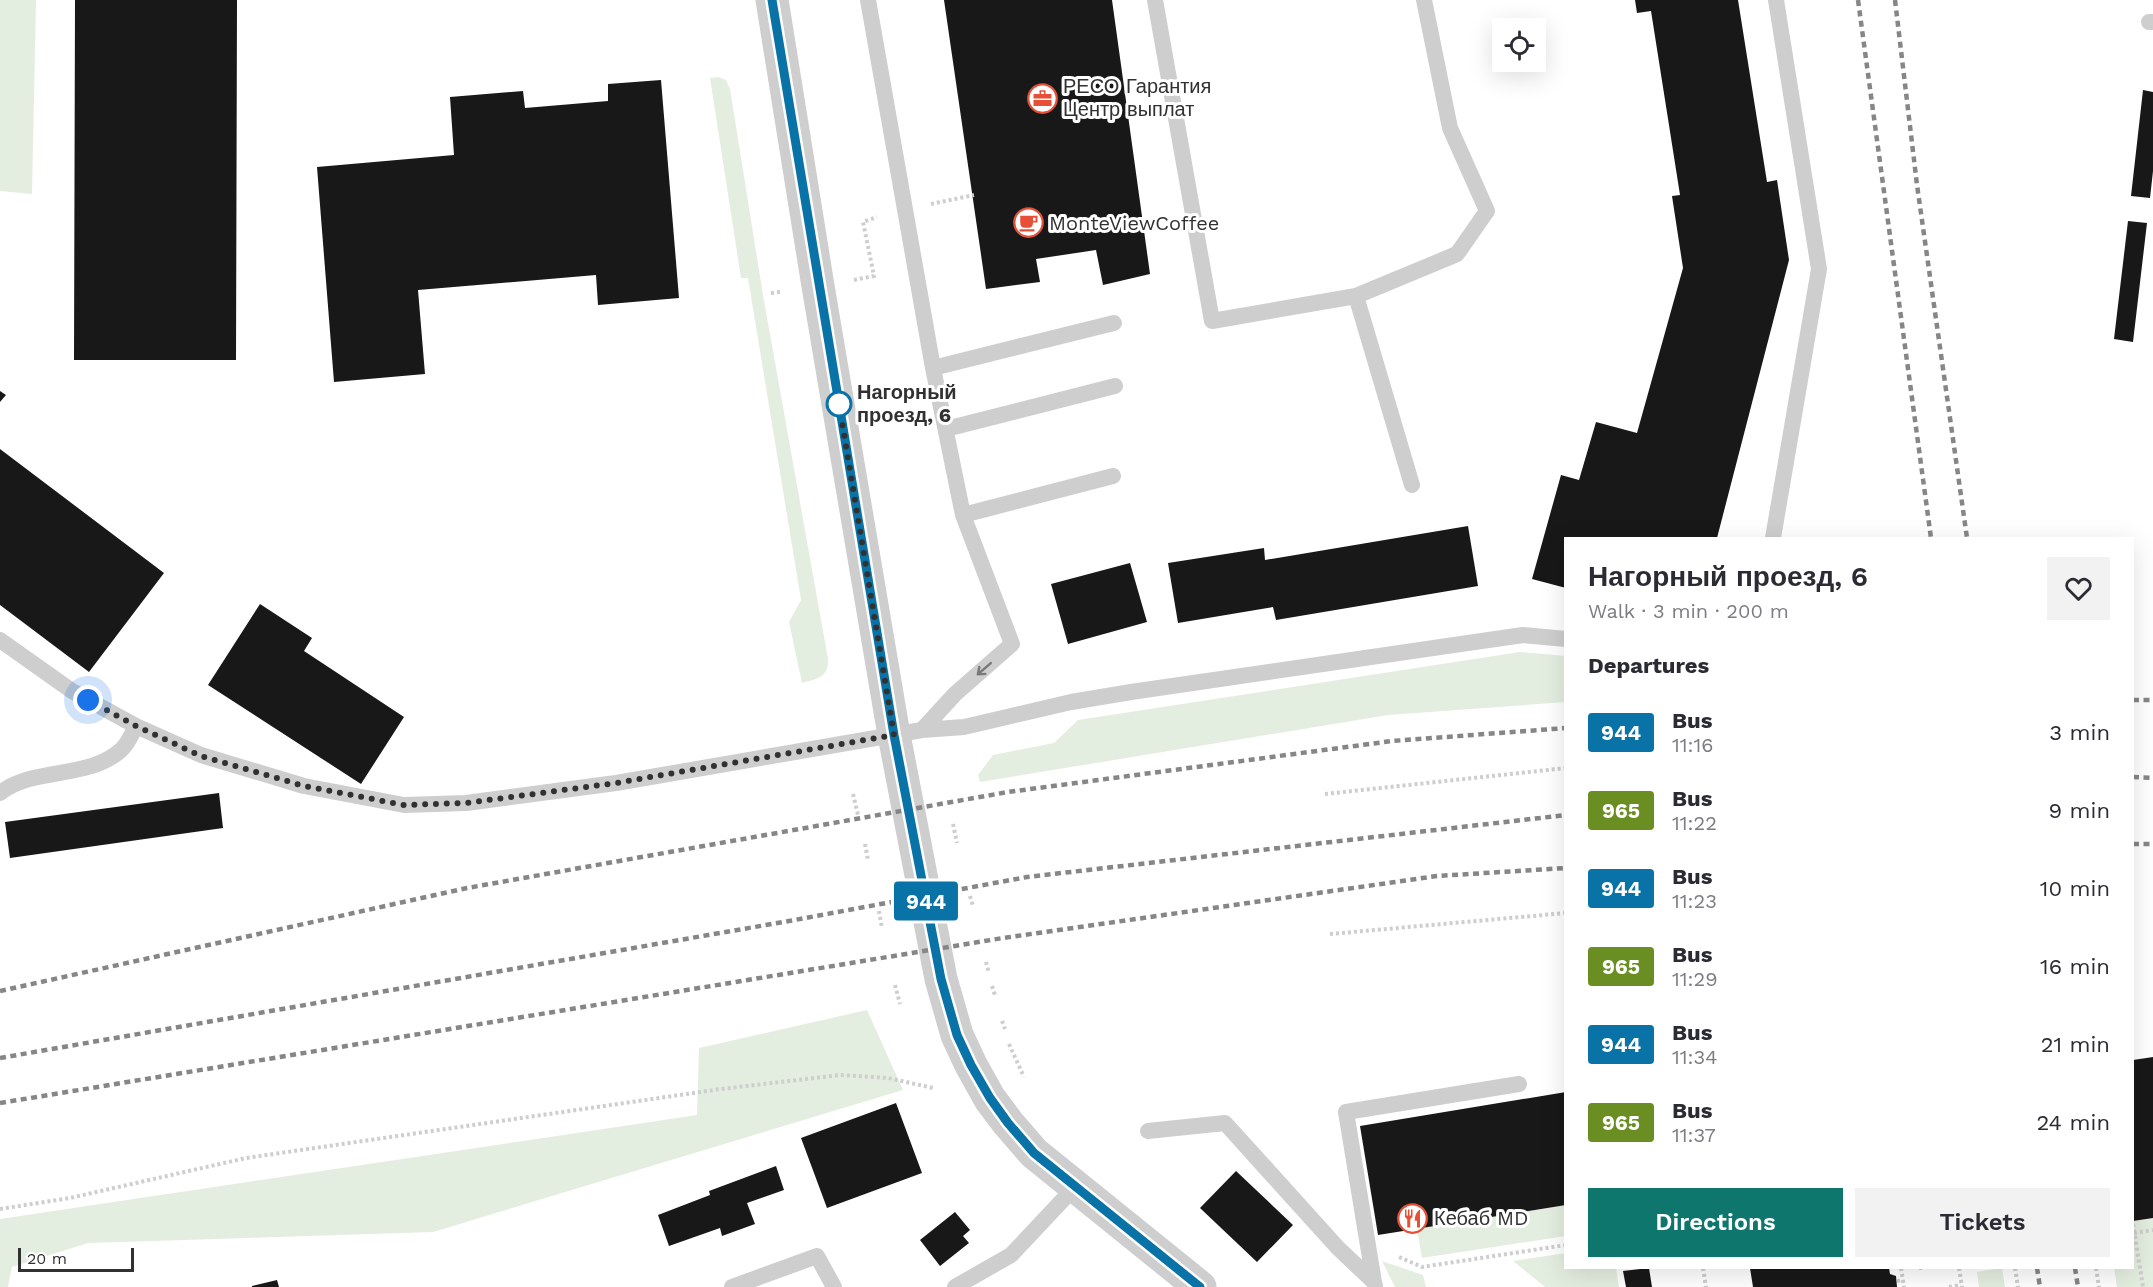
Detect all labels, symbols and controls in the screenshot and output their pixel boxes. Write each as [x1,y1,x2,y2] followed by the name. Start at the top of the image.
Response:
[1492,18,1546,72] map controls
[1492,18,1546,72] button: locate
[1063,74,1211,121] place label: РЕСО Гарантия Центр выплат
[1026,82,1058,114] office icon: РЕСО Гарантия Центр выплат
[1012,207,1044,239] cafe icon: MonteViewCoffee
[1049,211,1219,235] place label: MonteViewCoffee
[857,380,957,427] place label: Нагорный проезд, 6
[826,391,852,417] marker: Нагорный проезд, 6
[2047,557,2110,620] button: heart
[1588,560,1868,593] text: Нагорный проезд, 6
[1588,599,1789,623] text: Walk · 3 min · 200 m
[1588,653,1709,678] text: Departures
[977,662,992,676] one-way arrow
[73,685,103,715] your location
[1672,708,1712,733] text: Bus
[1601,720,1641,745] text: 944
[2049,720,2110,745] text: 3 min
[1672,733,1713,757] text: 11:16
[1672,786,1712,811] text: Bus
[1602,798,1640,823] text: 965
[2048,798,2110,823] text: 9 min
[1672,811,1717,835] text: 11:22
[1672,864,1712,889] text: Bus
[1601,876,1641,901] text: 944
[2040,876,2110,901] text: 10 min
[892,882,960,920] line badge: 944
[906,889,946,914] text: 944
[1672,889,1717,913] text: 11:23
[1672,942,1712,967] text: Bus
[1602,954,1640,979] text: 965
[2040,954,2110,979] text: 16 min
[1672,967,1718,991] text: 11:29
[1672,1020,1712,1045] text: Bus
[1601,1032,1641,1057] text: 944
[2041,1032,2110,1057] text: 21 min
[1672,1045,1717,1069] text: 11:34
[1672,1098,1712,1123] text: Bus
[1602,1110,1640,1135] text: 965
[2036,1110,2110,1135] text: 24 min
[1672,1123,1716,1147] text: 11:37
[1588,1188,1843,1257] button: Directions
[1855,1188,2110,1257] button: Tickets
[1397,1202,1429,1234] restaurant icon: Кебаб MD
[1434,1206,1528,1230] place label: Кебаб MD
[18,1245,134,1272] scale bar
[27,1249,67,1268] text: 20 m

